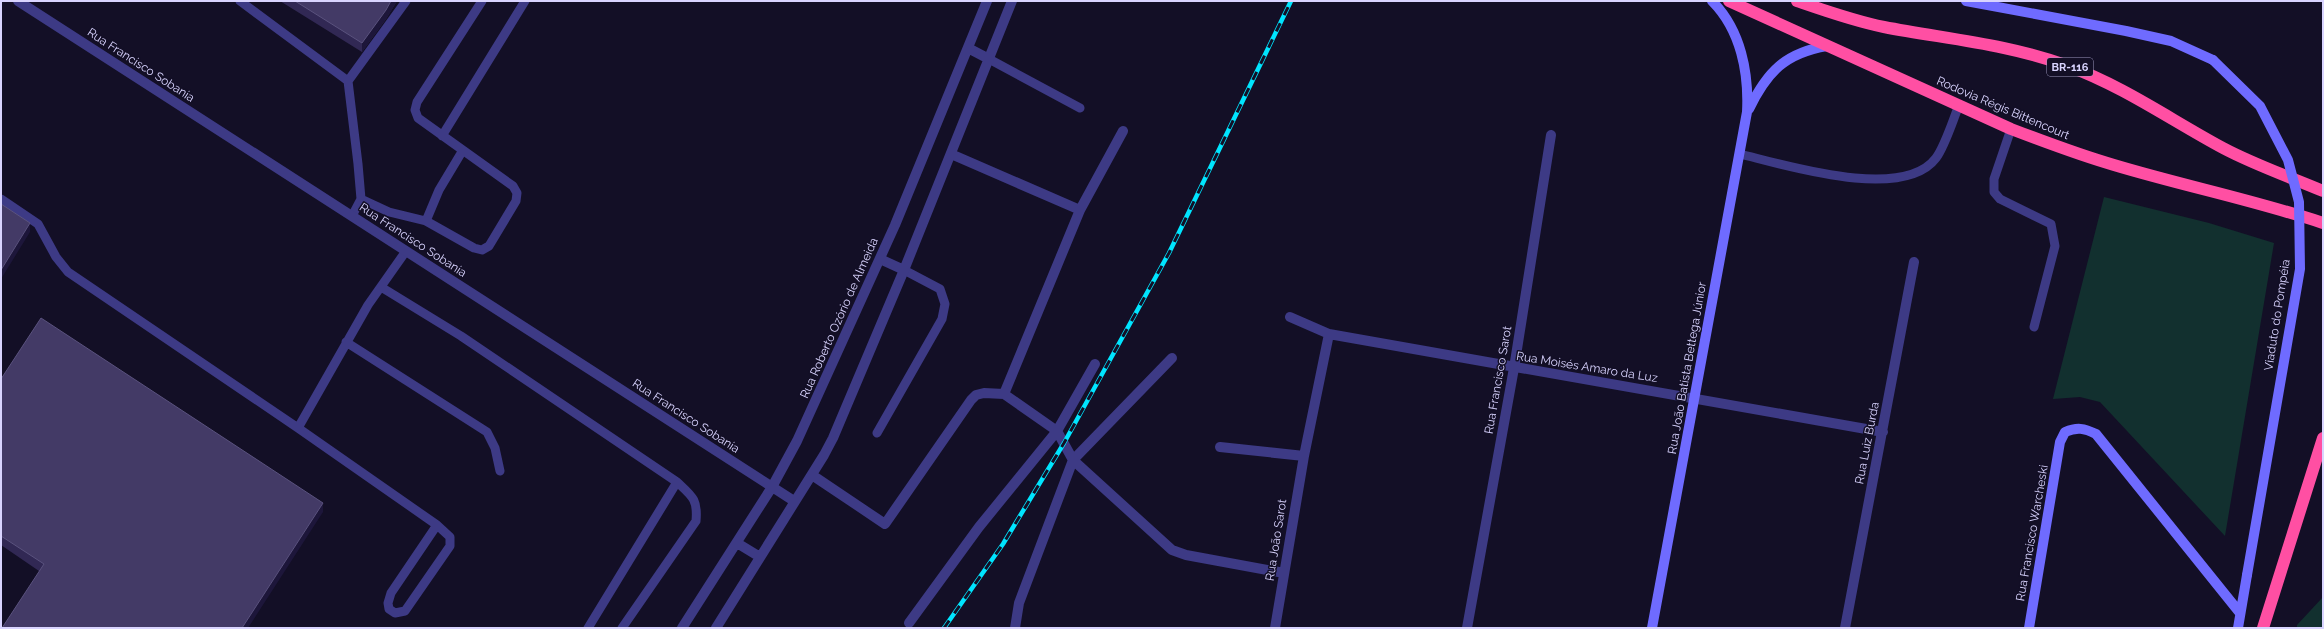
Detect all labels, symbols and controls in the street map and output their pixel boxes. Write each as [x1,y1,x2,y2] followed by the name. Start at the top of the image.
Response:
[85,25,197,105] street label: Rua Francisco Sobania
[2047,58,2093,76] road number: BR-116
[1934,74,2072,142] street label: Rodovia Régis Bittencourt
[357,200,469,280] street label: Rua Francisco Sobania
[797,236,881,400] street label: Rua Roberto Ozório de Almeida
[2261,258,2293,372] street label: Viaduto do Pompéia
[1665,280,1709,455] street label: Rua João Batista Bettega Júnior
[1482,325,1514,435] street label: Rua Francisco Sarot
[1515,349,1659,385] street label: Rua Moisés Amaro da Luz
[630,376,742,456] street label: Rua Francisco Sobania
[1852,401,1882,485] street label: Rua Luiz Burda
[2013,464,2051,602] street label: Rua Francisco Warcheski
[1263,498,1289,582] street label: Rua João Sarot

